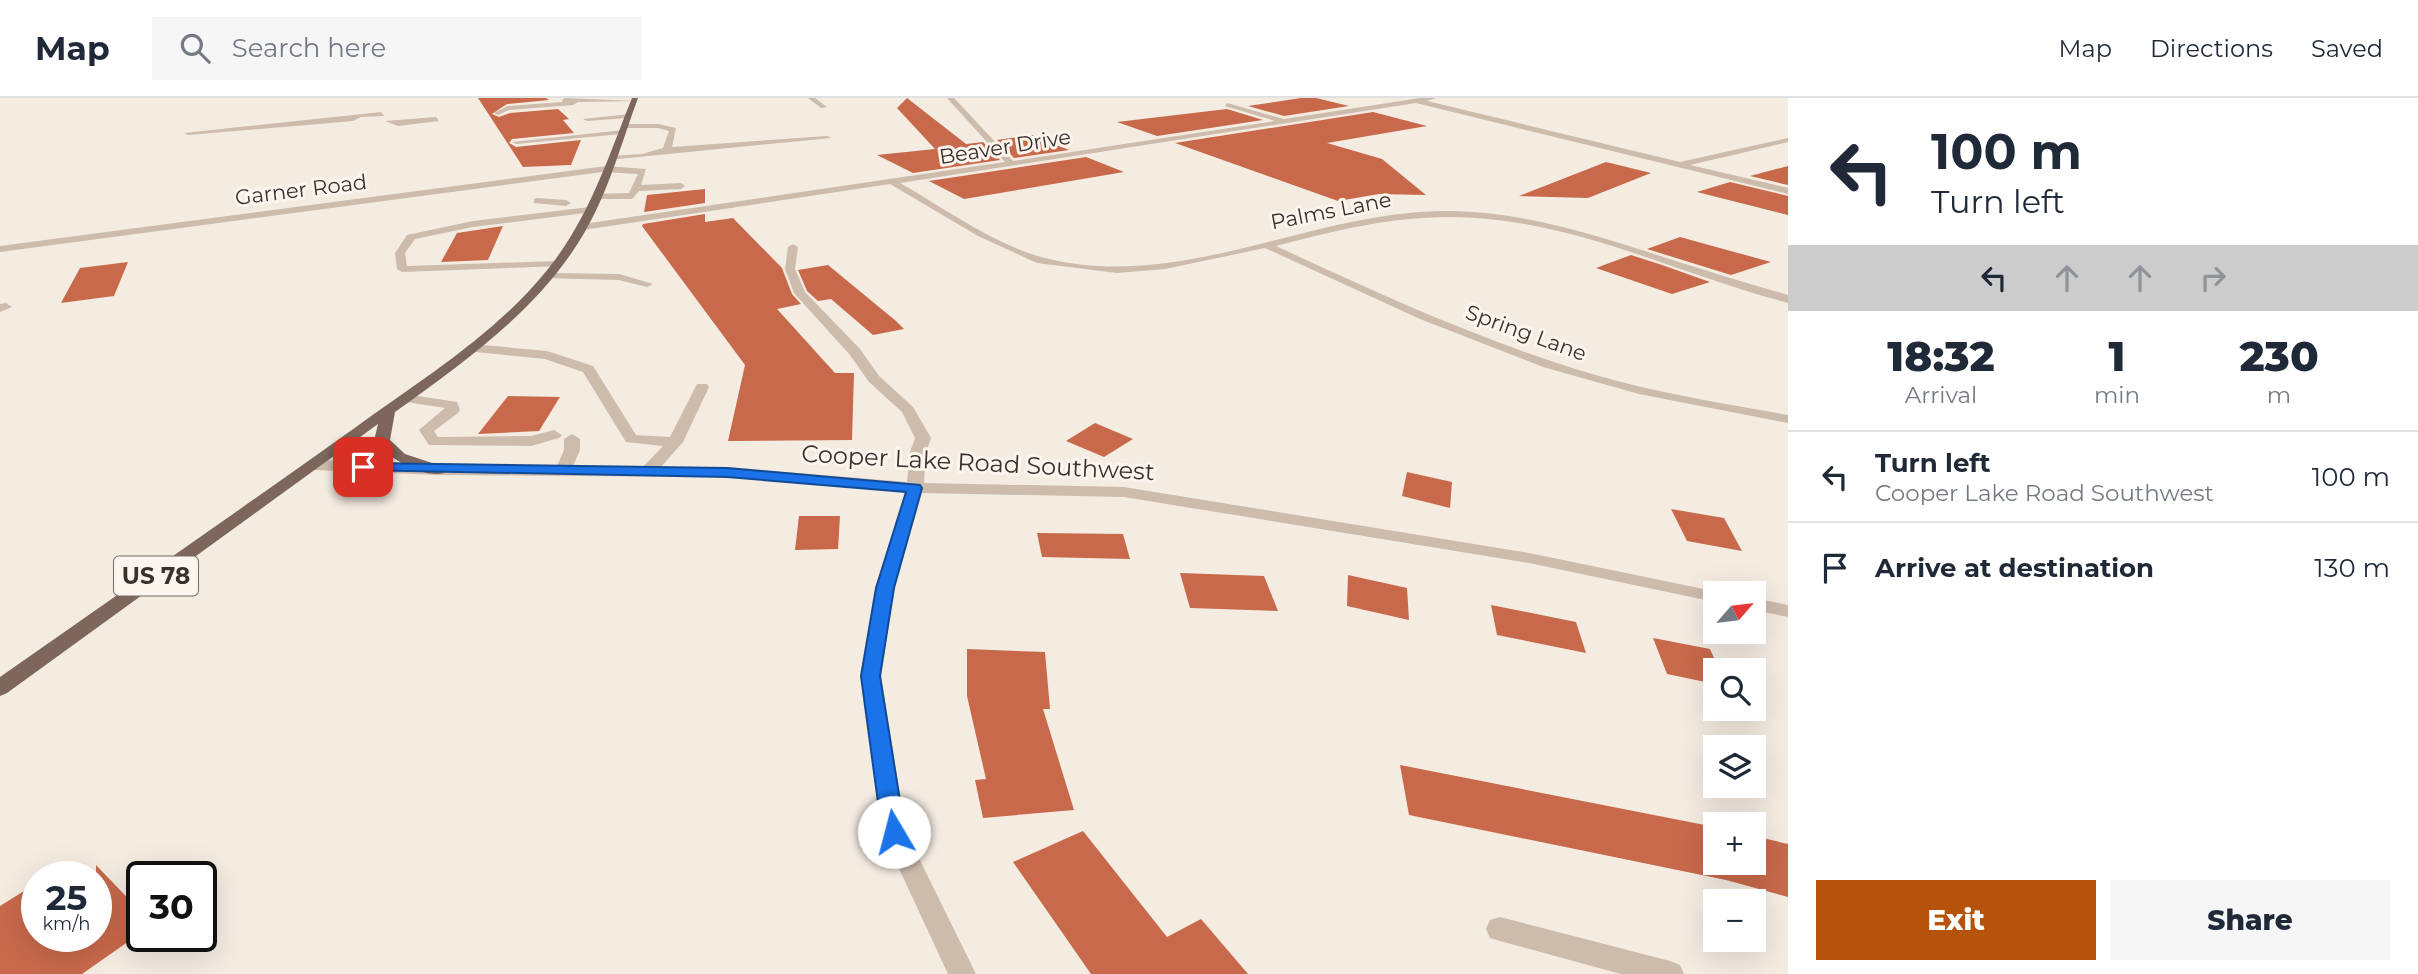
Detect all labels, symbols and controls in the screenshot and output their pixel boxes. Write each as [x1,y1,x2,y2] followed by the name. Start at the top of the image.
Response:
[152,17,642,80] search box
[35,28,110,68] text: Map
[176,29,214,67] icon: search
[232,32,386,64] text: Search here
[2059,34,2112,63] text: Map
[2150,34,2273,63] text: Directions
[2311,34,2383,63] text: Saved
[1931,122,2082,181] text: 100 m
[937,124,1073,169] street label: Beaver Drive
[1816,126,1907,217] icon: left
[234,169,368,210] street label: Garner Road
[1931,182,2065,221] text: Turn left
[1268,187,1393,234] street label: Palms Lane
[1975,259,2013,297] icon: left
[2048,259,2086,297] icon: ahead
[2121,259,2159,297] icon: ahead
[2194,259,2232,297] icon: right
[1462,299,1590,366] street label: Spring Lane
[1887,330,1995,382] text: 18:32
[2109,330,2126,382] text: 1
[2239,330,2319,382] text: 230
[1905,381,1977,409] text: Arrival
[2094,381,2140,409] text: min
[2267,381,2291,409] text: m
[333,437,393,497] pin
[801,439,1156,486] street label: Cooper Lake Road Southwest
[1875,447,1991,479] text: Turn left
[344,448,382,486] icon: arrive
[1816,458,1854,496] icon: left
[2312,461,2390,493] text: 100 m
[1875,479,2214,507] text: Cooper Lake Road Southwest
[1816,549,1854,587] icon: arrive
[1875,552,2154,584] text: Arrive at destination
[2314,552,2390,584] text: 130 m
[114,556,198,596] road number: US 78
[1703,581,1766,644] north arrow
[1703,581,1766,952] map controls
[1703,658,1766,721] button: search
[1703,735,1766,798] button: layers
[857,795,931,869] position arrow
[1703,812,1766,875] button: +
[126,861,217,952] speed limit sign: 30
[46,876,87,919] text: 25
[1816,880,2096,960] button: Exit
[2110,880,2390,960] button: Share
[1703,889,1766,952] button: −
[42,913,91,935] text: km/h

